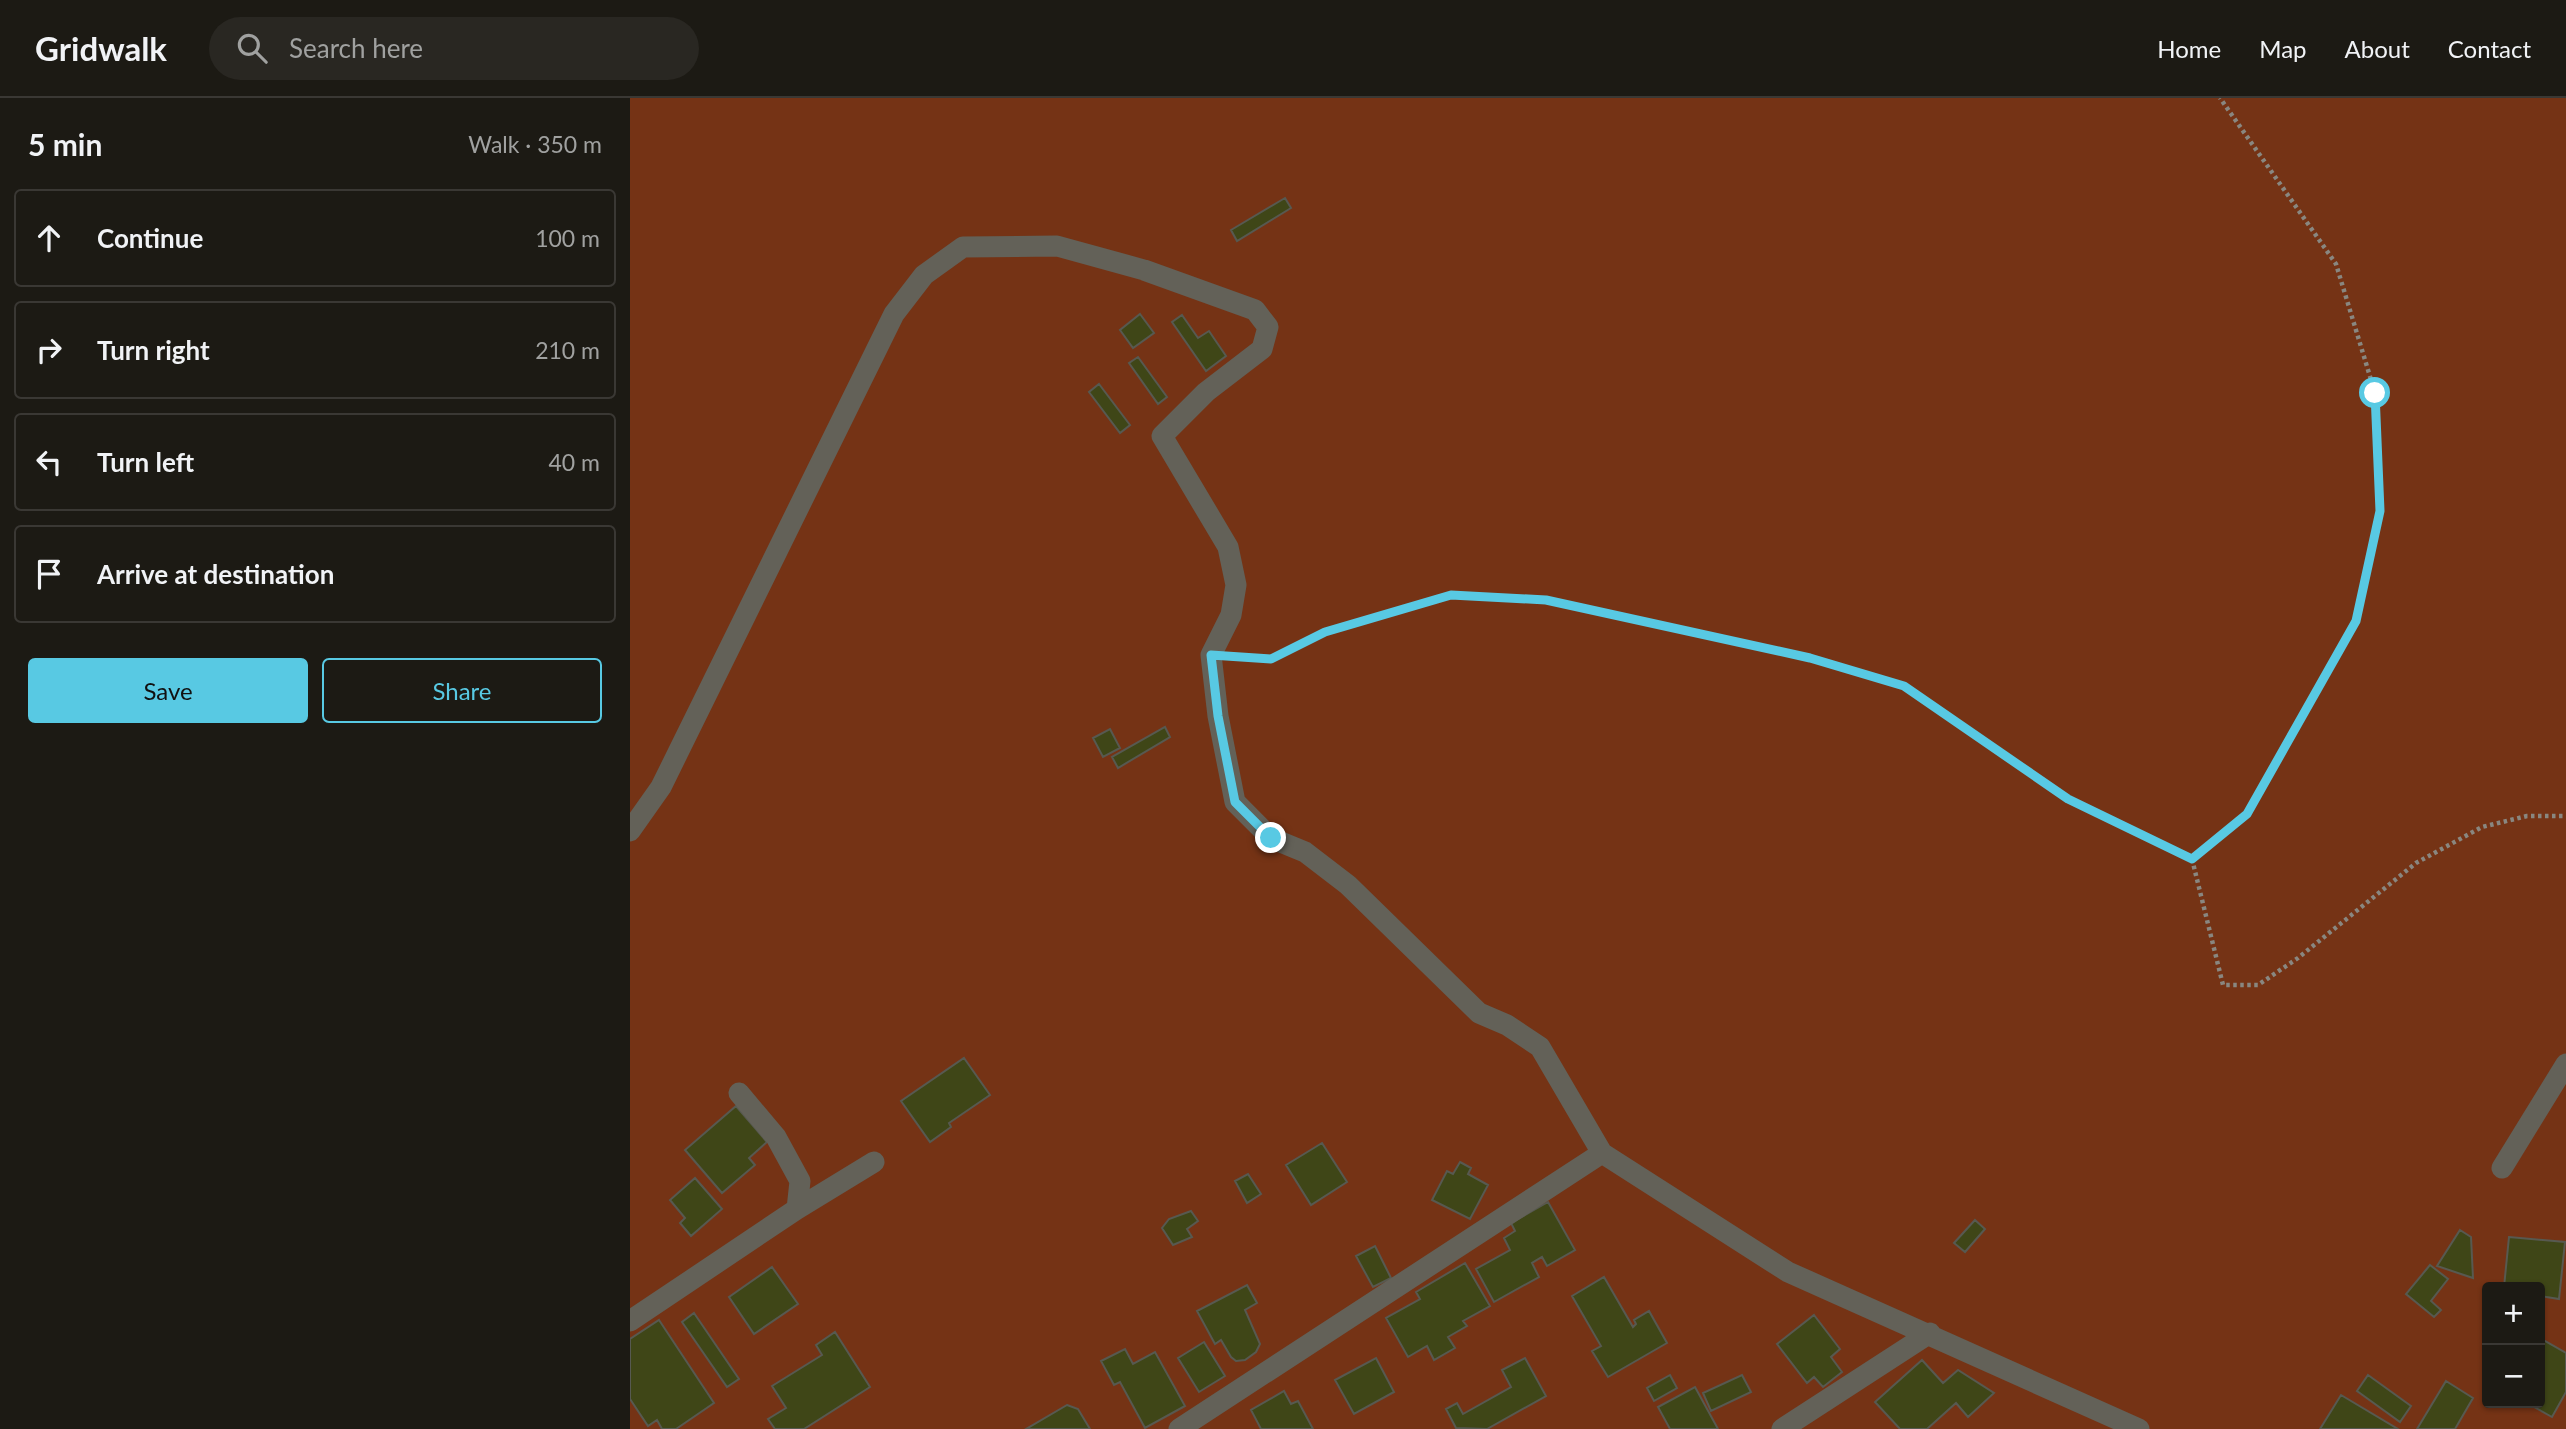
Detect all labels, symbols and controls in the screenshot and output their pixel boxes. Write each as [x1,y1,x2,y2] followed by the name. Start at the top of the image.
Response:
[209,17,699,80] search box
[35,28,167,68] text: Gridwalk
[233,29,271,67] icon: search
[289,32,423,64] text: Search here
[2157,34,2221,63] text: Home
[2259,34,2307,63] text: Map
[2345,34,2410,63] text: About
[2448,34,2531,63] text: Contact
[28,126,102,162] text: 5 min
[468,130,602,158] text: Walk · 350 m
[30,219,68,257] icon: ahead
[97,222,203,254] text: Continue
[535,224,600,252] text: 100 m
[30,331,68,369] icon: right
[97,334,210,366] text: Turn right
[535,336,600,364] text: 210 m
[2359,377,2390,408] route start
[30,443,68,481] icon: left
[97,446,194,478] text: Turn left
[549,448,600,476] text: 40 m
[30,555,68,593] icon: arrive
[97,558,334,590] text: Arrive at destination
[28,658,308,723] button: Save
[322,658,602,723] button: Share
[1255,822,1286,853] route end
[2482,1282,2545,1408] map controls
[2482,1282,2545,1345] button: +
[2482,1345,2545,1408] button: −

